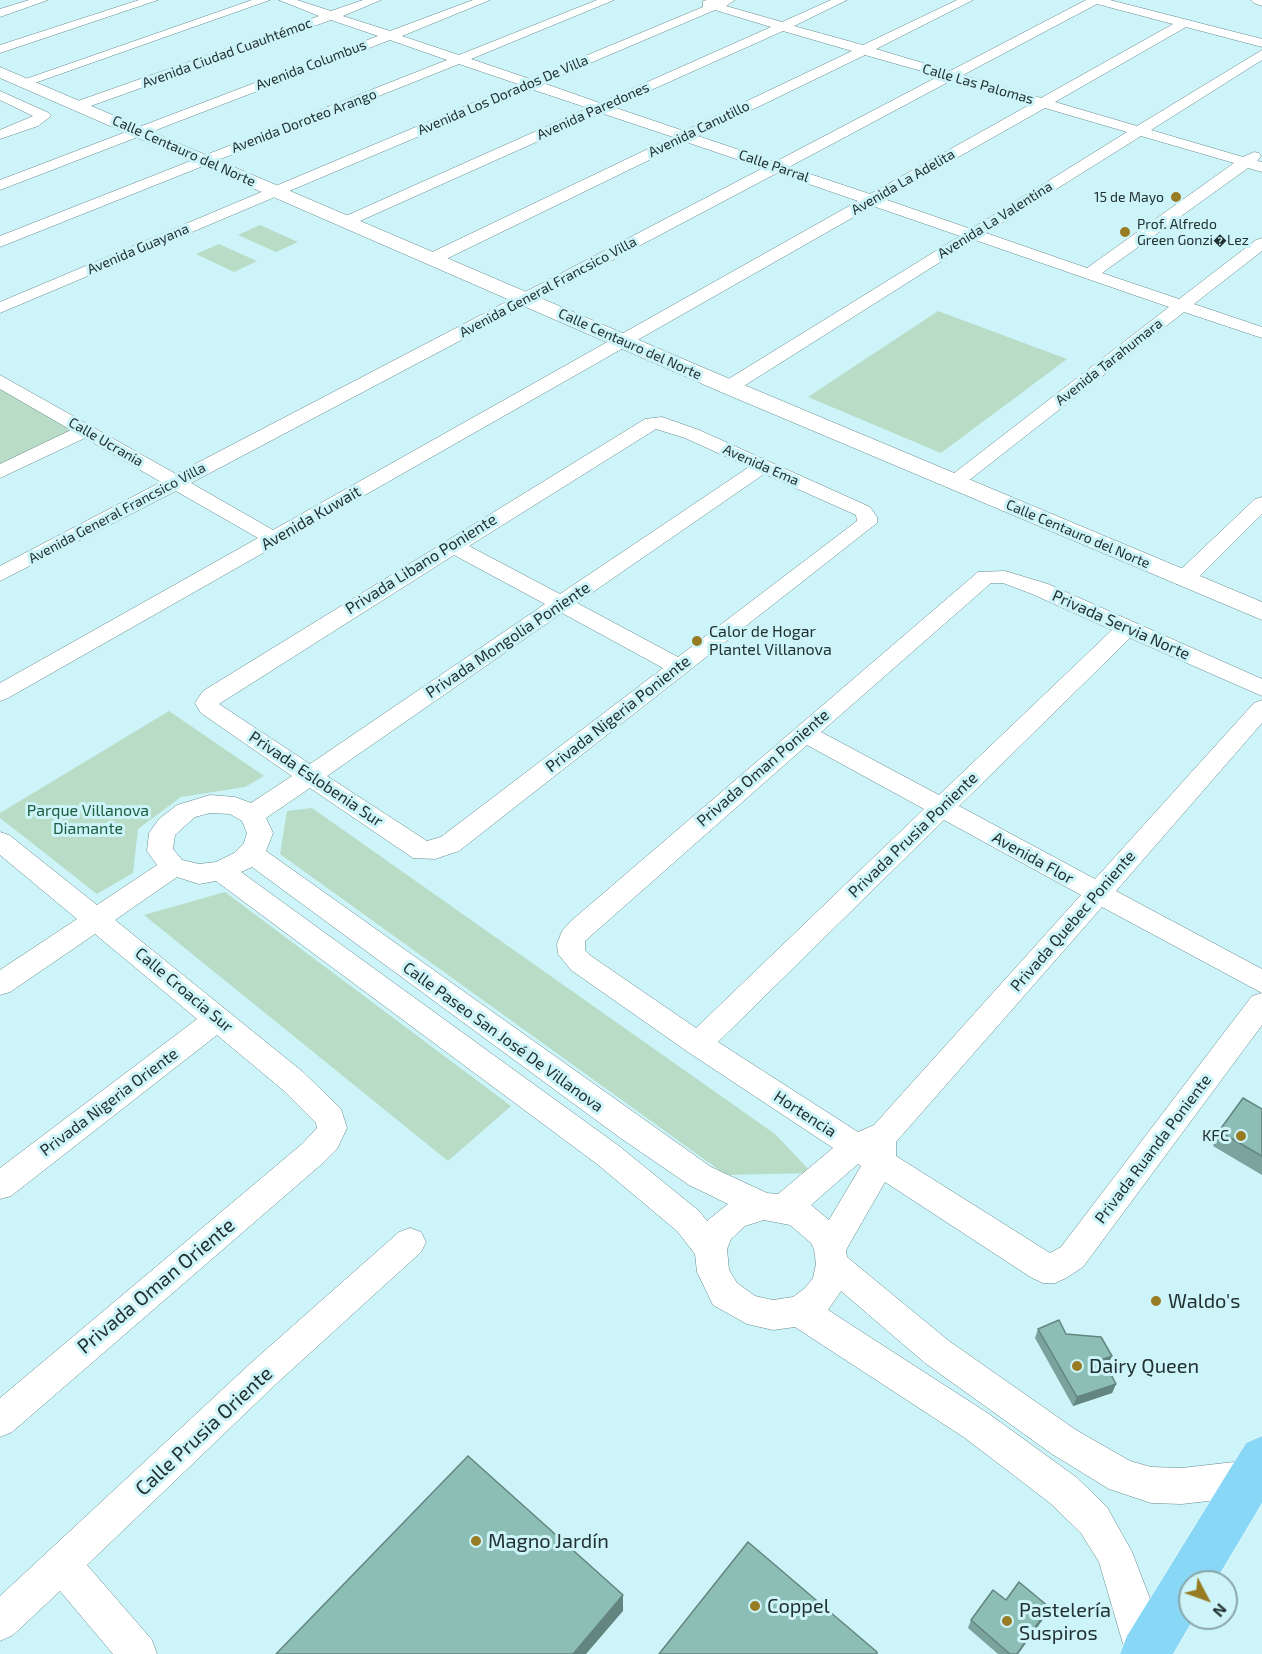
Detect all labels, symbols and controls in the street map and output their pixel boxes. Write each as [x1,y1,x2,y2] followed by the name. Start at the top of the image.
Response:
[140,14,314,92] street label: Avenida Ciudad Cuauhtémoc
[253,36,369,94] street label: Avenida Columbus
[415,51,591,139] street label: Avenida Los Dorados De Villa
[921,60,1035,108] street label: Calle Las Palomas
[534,79,652,143] street label: Avenida Paredones
[229,86,379,156] street label: Avenida Doroteo Arango
[646,97,752,161] street label: Avenida Canutillo
[110,112,258,190] street label: Calle Centauro del Norte
[736,146,812,186] street label: Calle Parral
[848,146,958,218] street label: Avenida La Adelita
[935,178,1055,262] street label: Avenida La Valentina
[1094,189,1164,205] place label: 15 de Mayo
[1169,190,1183,204] marker: 15 de Mayo
[1137,216,1249,249] place label: Prof. Alfredo Green Gonzi�Lez
[85,220,191,278] street label: Avenida Guayana
[1118,225,1132,239] marker: Prof. Alfredo Green Gonzi�Lez
[457,233,639,341] street label: Avenida General Francsico Villa
[556,305,704,383] street label: Calle Centauro del Norte
[1052,315,1166,409] street label: Avenida Tarahumara
[66,414,146,470] street label: Calle Ucrania
[720,441,802,489] street label: Avenida Ema
[26,459,208,567] street label: Avenida General Francsico Villa
[258,482,364,554] street label: Avenida Kuwait
[1003,496,1153,572] street label: Calle Centauro del Norte
[342,510,500,618] street label: Privada Libano Poniente
[422,578,594,702] street label: Privada Mongolia Poniente
[1049,586,1193,664] street label: Privada Servia Norte
[709,622,832,660] place label: Calor de Hogar Plantel Villanova
[690,634,704,648] marker: Calor de Hogar Plantel Villanova
[542,652,694,776] street label: Privada Nigeria Poniente
[693,705,833,831] street label: Privada Oman Poniente
[245,727,387,831] street label: Privada Eslobenia Sur
[844,768,982,902] street label: Privada Prusia Poniente
[27,801,149,839] park label: Parque Villanova Diamante
[989,828,1077,888] street label: Avenida Flor
[1007,847,1139,995] street label: Privada Quebec Poniente
[131,944,237,1036] street label: Calle Croacia Sur
[399,958,607,1116] street label: Calle Paseo San José De Villanova
[36,1044,182,1160] street label: Privada Nigeria Oriente
[1091,1071,1215,1227] street label: Privada Ruanda Poniente
[770,1087,840,1141] street label: Hortencia
[1202,1126,1229,1146] place label: KFC
[1234,1129,1248,1143] marker: KFC
[72,1213,240,1359] street label: Privada Oman Oriente
[1168,1289,1240,1313] place label: Waldo's
[1149,1294,1163,1308] marker: Waldo's
[1089,1354,1199,1378] place label: Dairy Queen
[1070,1359,1084,1373] marker: Dairy Queen
[131,1361,277,1501] street label: Calle Prusia Oriente
[488,1529,609,1553] place label: Magno Jardín
[469,1534,483,1548] marker: Magno Jardín
[1178,1570,1238,1630] north arrow
[767,1594,830,1618] place label: Coppel
[1019,1598,1111,1645] place label: Pastelería Suspiros
[748,1599,762,1613] marker: Coppel
[1209,1600,1231,1621] text: N
[1000,1614,1014,1628] marker: Pastelería Suspiros

